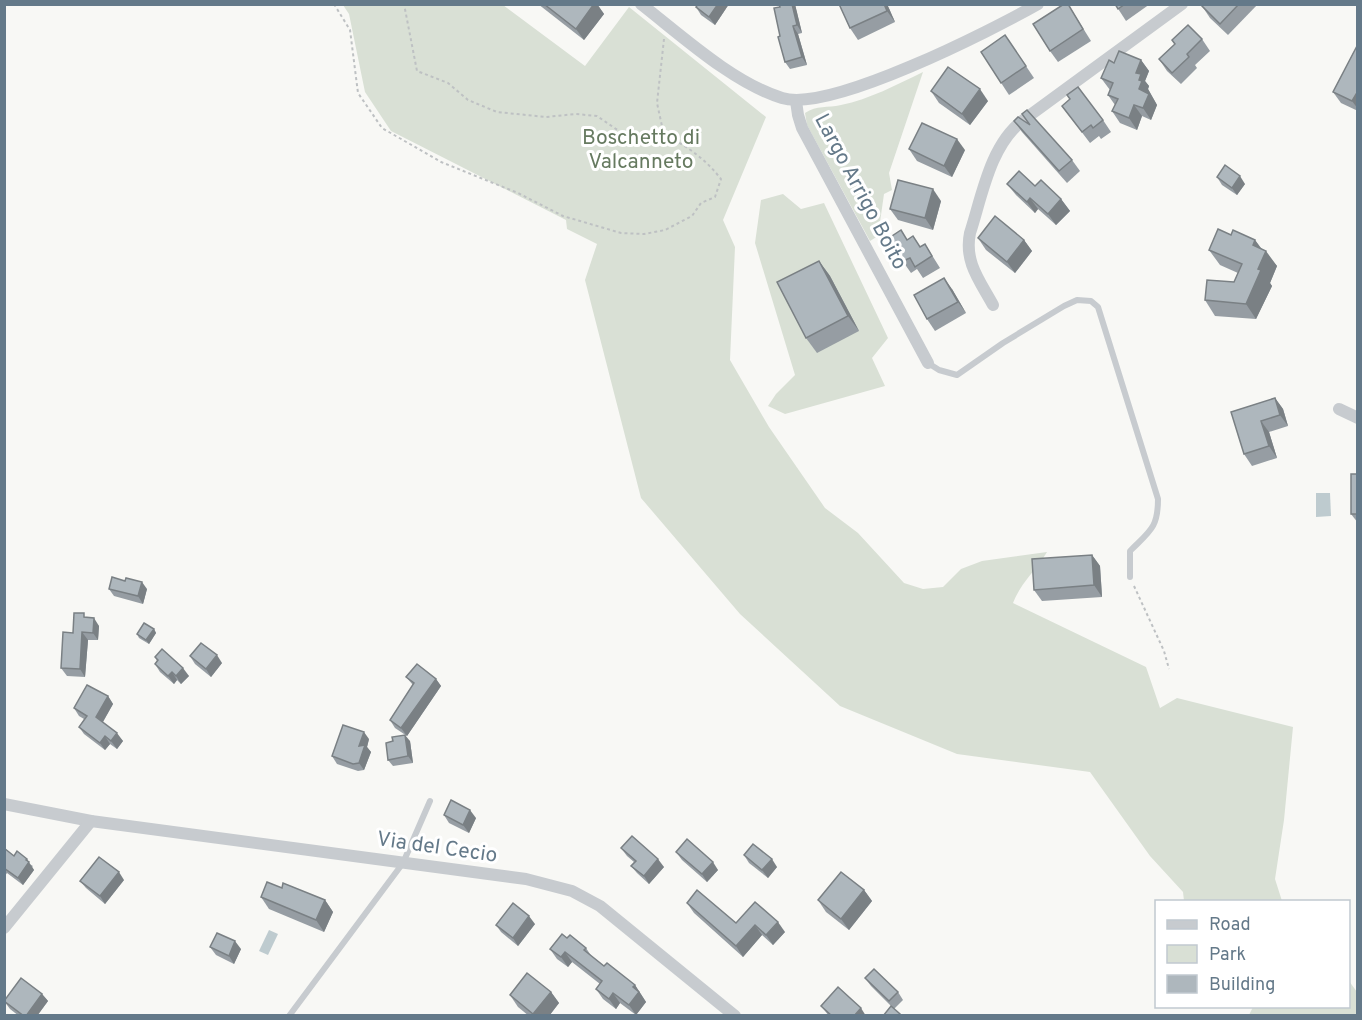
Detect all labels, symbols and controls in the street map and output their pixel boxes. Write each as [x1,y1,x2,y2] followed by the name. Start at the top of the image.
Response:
[808,109,912,275] street label: Largo Arrigo Boito
[582,125,700,176] park label: Boschetto di Valcanneto
[375,826,499,870] street label: Via del Cecio
[1155,900,1350,1008] legend
[1209,914,1251,937] text: Road
[1209,944,1246,967] text: Park
[1209,974,1275,997] text: Building

